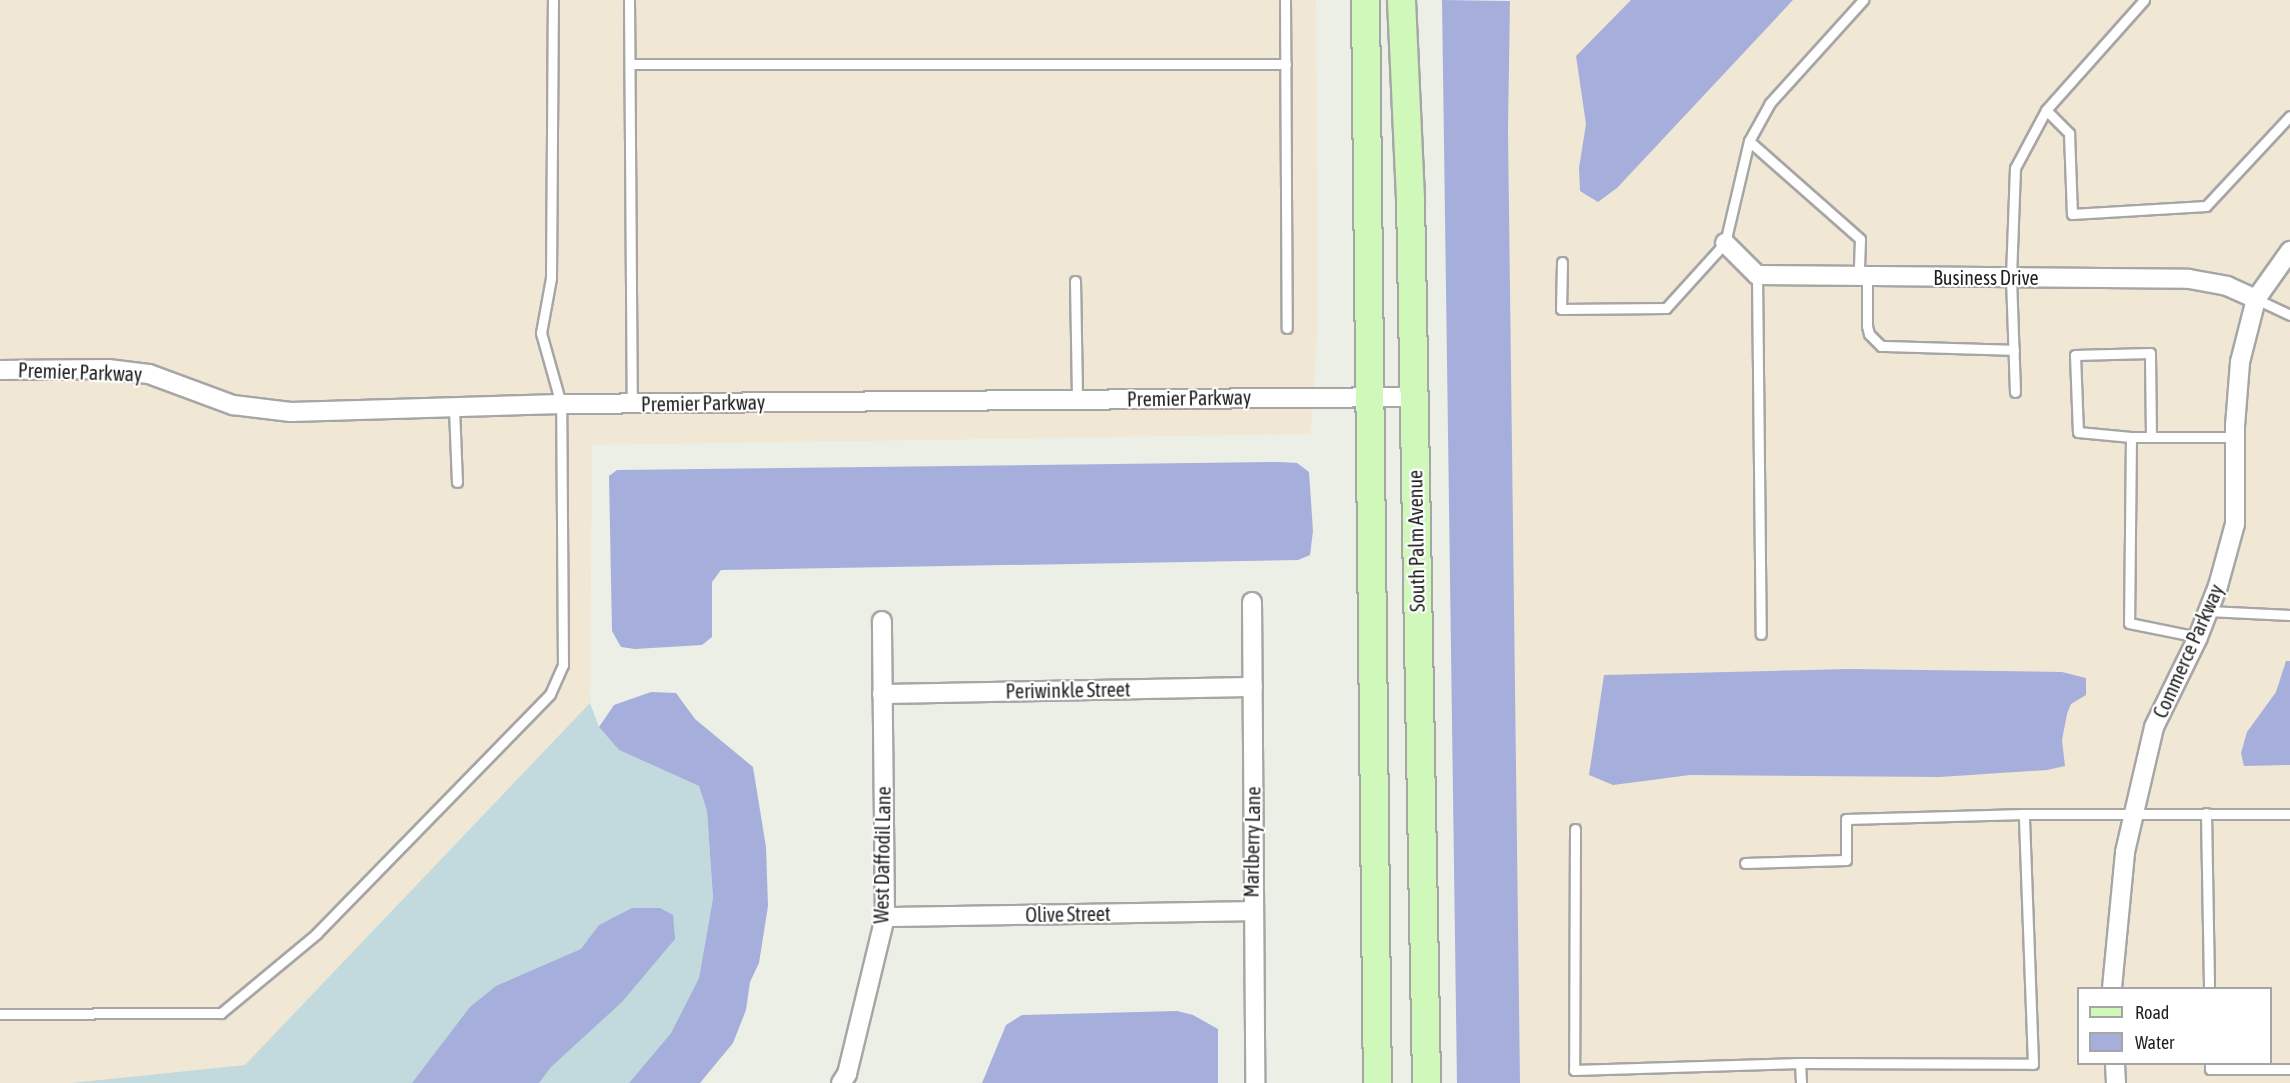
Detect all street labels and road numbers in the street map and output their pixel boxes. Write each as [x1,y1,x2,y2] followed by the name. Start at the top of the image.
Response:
[1933,265,2039,289] street label: Business Drive
[18,358,142,386] street label: Premier Parkway
[1127,385,1251,411] street label: Premier Parkway
[641,390,765,416] street label: Premier Parkway
[1403,470,1429,612] street label: South Palm Avenue
[2148,580,2228,722] street label: Commerce Parkway
[1005,677,1131,703] street label: Periwinkle Street
[869,786,895,924] street label: West Daffodil Lane
[1239,786,1265,898] street label: Marlberry Lane
[1025,901,1111,927] street label: Olive Street

